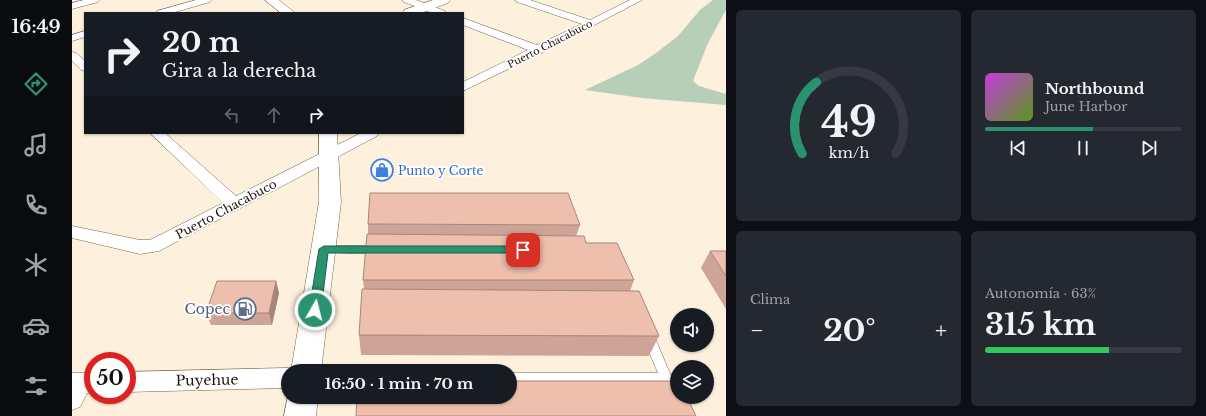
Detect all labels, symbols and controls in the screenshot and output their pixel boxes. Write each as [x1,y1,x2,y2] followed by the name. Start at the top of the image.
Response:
[11,16,61,38] text: 16:49
[505,17,595,71] street label: Puerto Chacabuco
[162,25,240,60] text: 20 m
[96,28,148,80] icon: right
[162,60,316,82] text: Gira a la derecha
[22,70,50,98] icon: directions
[1045,79,1144,98] text: Northbound
[821,96,876,147] text: 49
[1045,98,1127,115] text: June Harbor
[221,104,243,126] icon: left
[263,104,285,126] icon: ahead
[305,104,327,126] icon: right
[22,131,50,159] icon: music
[1007,137,1029,159] icon: previous
[1072,137,1094,159] icon: pause
[1138,137,1160,159] icon: next
[828,143,869,161] text: km/h
[369,157,395,183] shop icon: Punto y Corte
[398,163,484,178] place label: Punto y Corte
[173,176,279,242] street label: Puerto Chacabuco
[22,191,50,219] icon: phone
[506,233,540,267] pin
[512,239,534,261] icon: arrive
[22,251,50,279] icon: climate
[985,285,1096,302] text: Autonomía · 63%
[294,289,336,331] position arrow
[750,291,790,308] text: Clima
[232,296,258,322] fuel station icon: Copec
[185,300,230,318] place label: Copec
[985,306,1096,343] text: 315 km
[670,308,714,404] map controls
[670,308,714,352] button: sound
[22,312,50,340] icon: car
[823,312,876,349] text: 20°
[750,317,764,344] text: −
[935,317,947,344] text: +
[84,352,136,404] speed limit sign: 50
[670,360,714,404] button: layers
[175,370,239,390] street label: Puyehue
[22,372,50,400] icon: filters
[325,374,473,393] text: 16:50 · 1 min · 70 m

